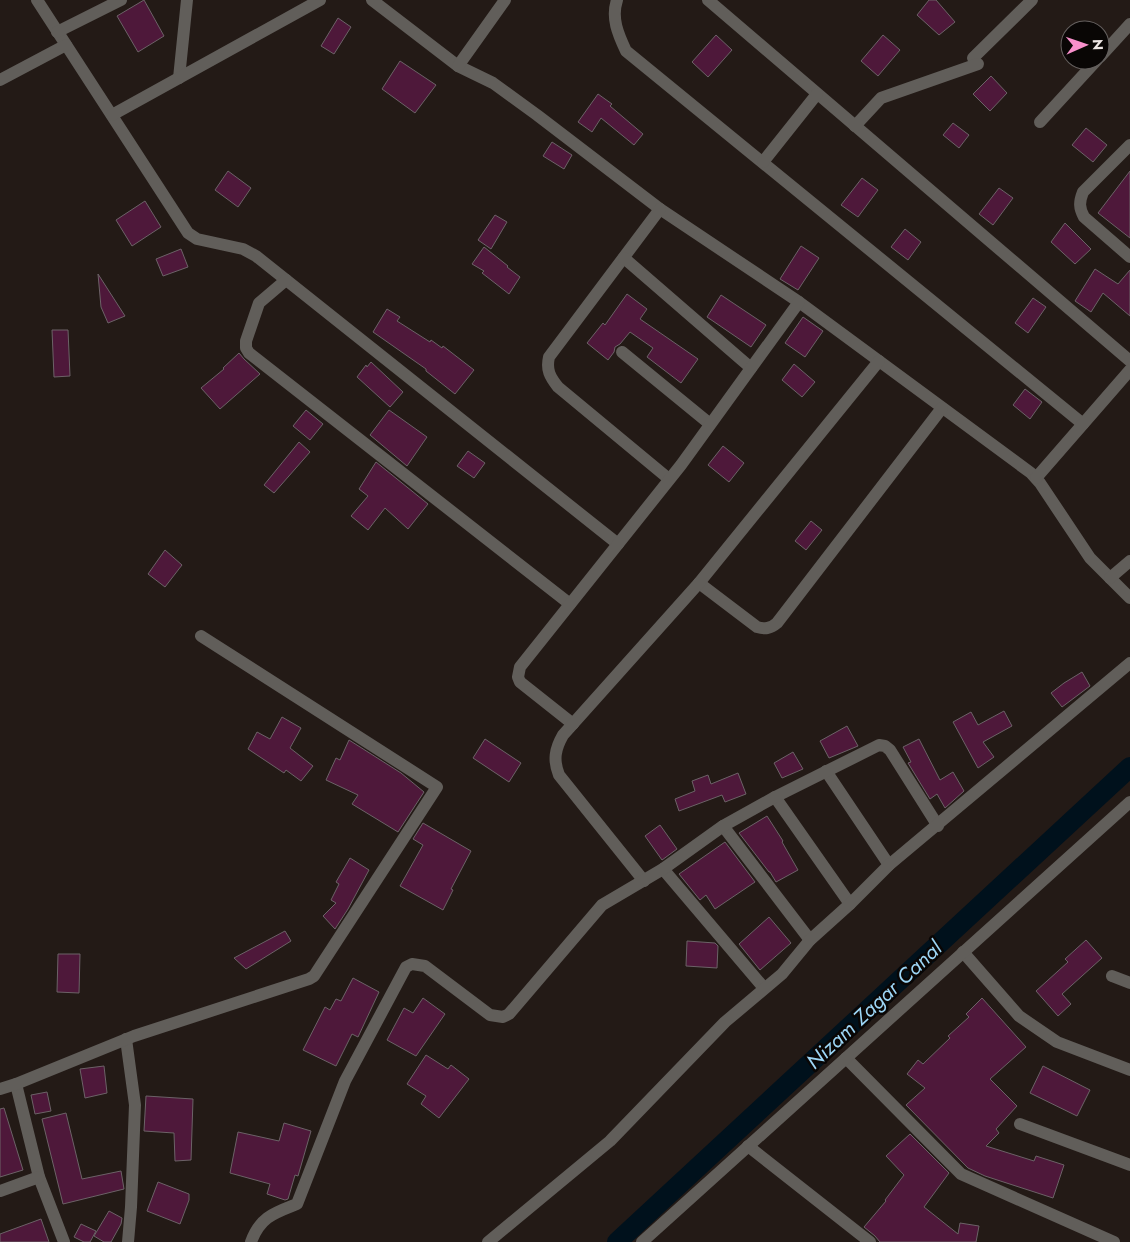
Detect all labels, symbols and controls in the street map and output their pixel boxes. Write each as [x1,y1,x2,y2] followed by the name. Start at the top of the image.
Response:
[1060,20,1110,70] north arrow
[1088,39,1108,50] text: N
[799,933,950,1076] water label: Nizam Zagar Canal

